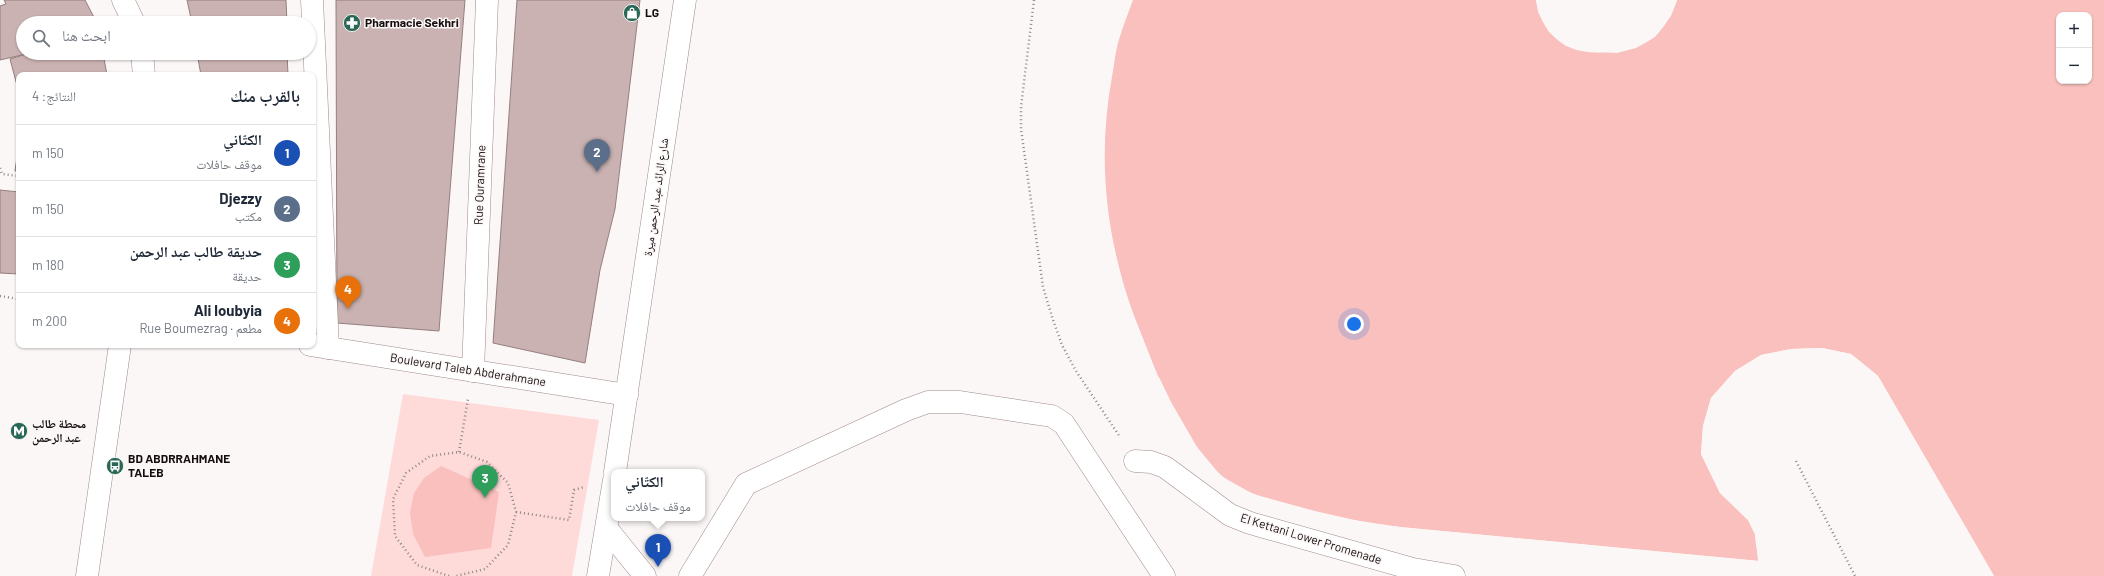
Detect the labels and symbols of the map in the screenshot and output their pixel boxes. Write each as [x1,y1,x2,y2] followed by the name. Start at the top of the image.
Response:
[622,3,642,23] shop icon: LG
[645,5,659,19] place label: LG
[342,13,362,33] pharmacy icon: Pharmacie Sekhri
[365,15,459,29] place label: Pharmacie Sekhri
[640,137,672,257] street label: شارع الرائد عبد الرحمن ميرة
[584,139,610,172] pin: 2
[471,145,487,225] street label: Rue Ouramrane
[335,276,361,309] pin: 4
[1344,314,1364,334] your location
[389,350,547,388] street label: Boulevard Taleb Abderahmane
[32,416,87,446] place label: محطة طالب عبد الرحمن
[9,421,29,441] metro station icon: محطة طالب عبد الرحمن
[128,451,230,479] place label: BD ABDRRAHMANE TALEB
[105,456,125,476] bus stop icon: BD ABDRRAHMANE TALEB
[472,465,498,498] pin: 3
[1239,510,1384,566] street label: El Kettani Lower Promenade
[645,534,671,567] pin: 1

